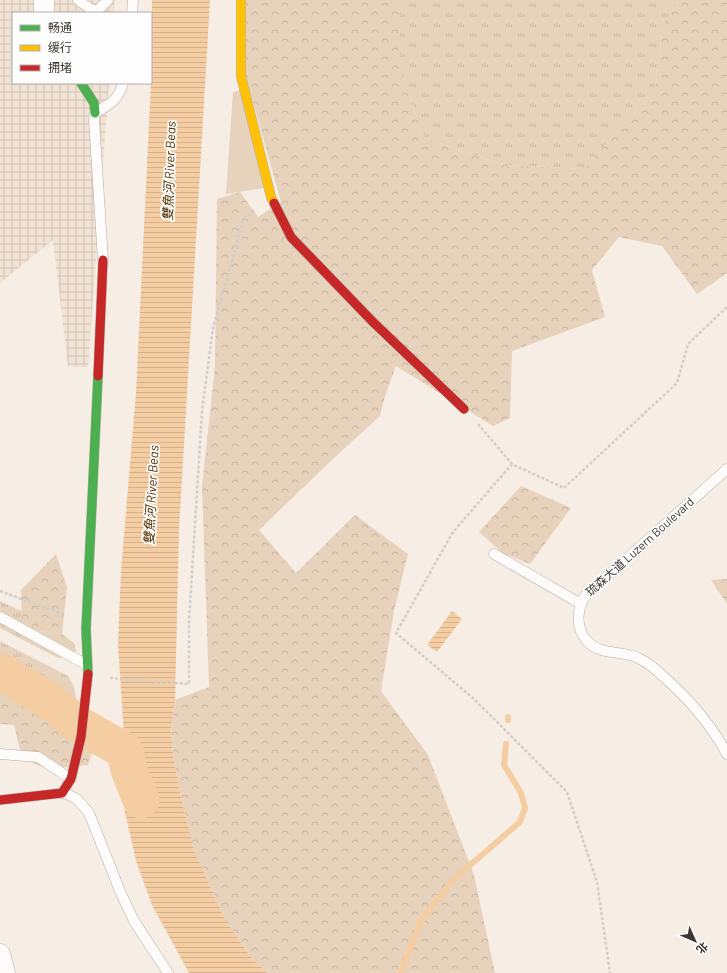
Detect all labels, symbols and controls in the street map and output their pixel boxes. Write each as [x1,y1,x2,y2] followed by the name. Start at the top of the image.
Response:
[12,12,152,84] legend
[48,20,72,34] text: 畅通
[48,40,72,54] text: 缓行
[48,60,72,74] text: 拥堵
[159,121,179,221] water label: 雙魚河 River Beas
[140,445,162,545] water label: 雙魚河 River Beas
[582,494,696,599] street label: 琉森大道 Luzern Boulevard
[675,921,715,961] north arrow
[694,940,711,957] text: 北

